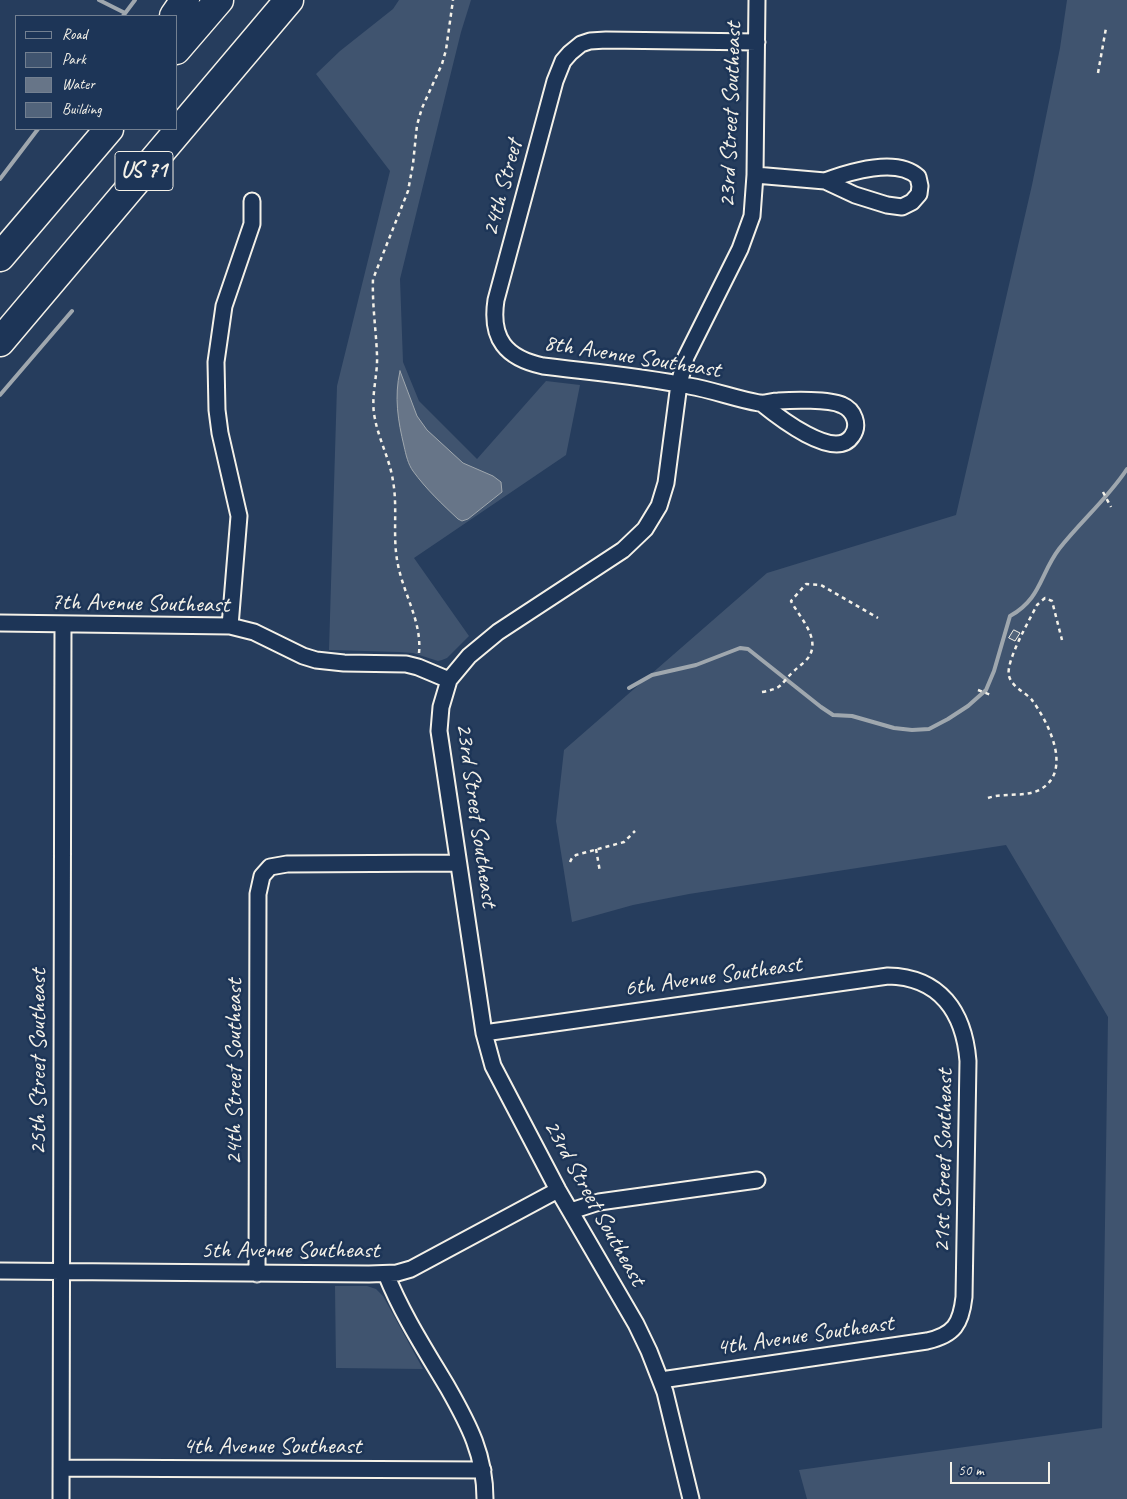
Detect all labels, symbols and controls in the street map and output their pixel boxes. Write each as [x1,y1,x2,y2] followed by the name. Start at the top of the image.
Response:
[15,15,178,130] legend
[713,22,749,208] street label: 23rd Street Southeast
[62,25,87,44] text: Road
[62,50,86,69] text: Park
[62,75,95,94] text: Water
[62,100,101,119] text: Building
[476,137,530,239] street label: 24th Street
[115,152,173,190] road number: US 71
[542,329,722,385] street label: 8th Avenue Southeast
[51,588,229,620] street label: 7th Avenue Southeast
[449,721,503,909] street label: 23rd Street Southeast
[623,950,803,1004] street label: 6th Avenue Southeast
[25,969,53,1155] street label: 25th Street Southeast
[221,979,249,1165] street label: 24th Street Southeast
[928,1069,960,1253] street label: 21st Street Southeast
[536,1115,652,1291] street label: 23rd Street Southeast
[201,1237,379,1265] street label: 5th Avenue Southeast
[715,1309,895,1363] street label: 4th Avenue Southeast
[183,1433,361,1461] street label: 4th Avenue Southeast
[952,1452,1052,1484] scale bar
[958,1461,984,1480] text: 50 m

